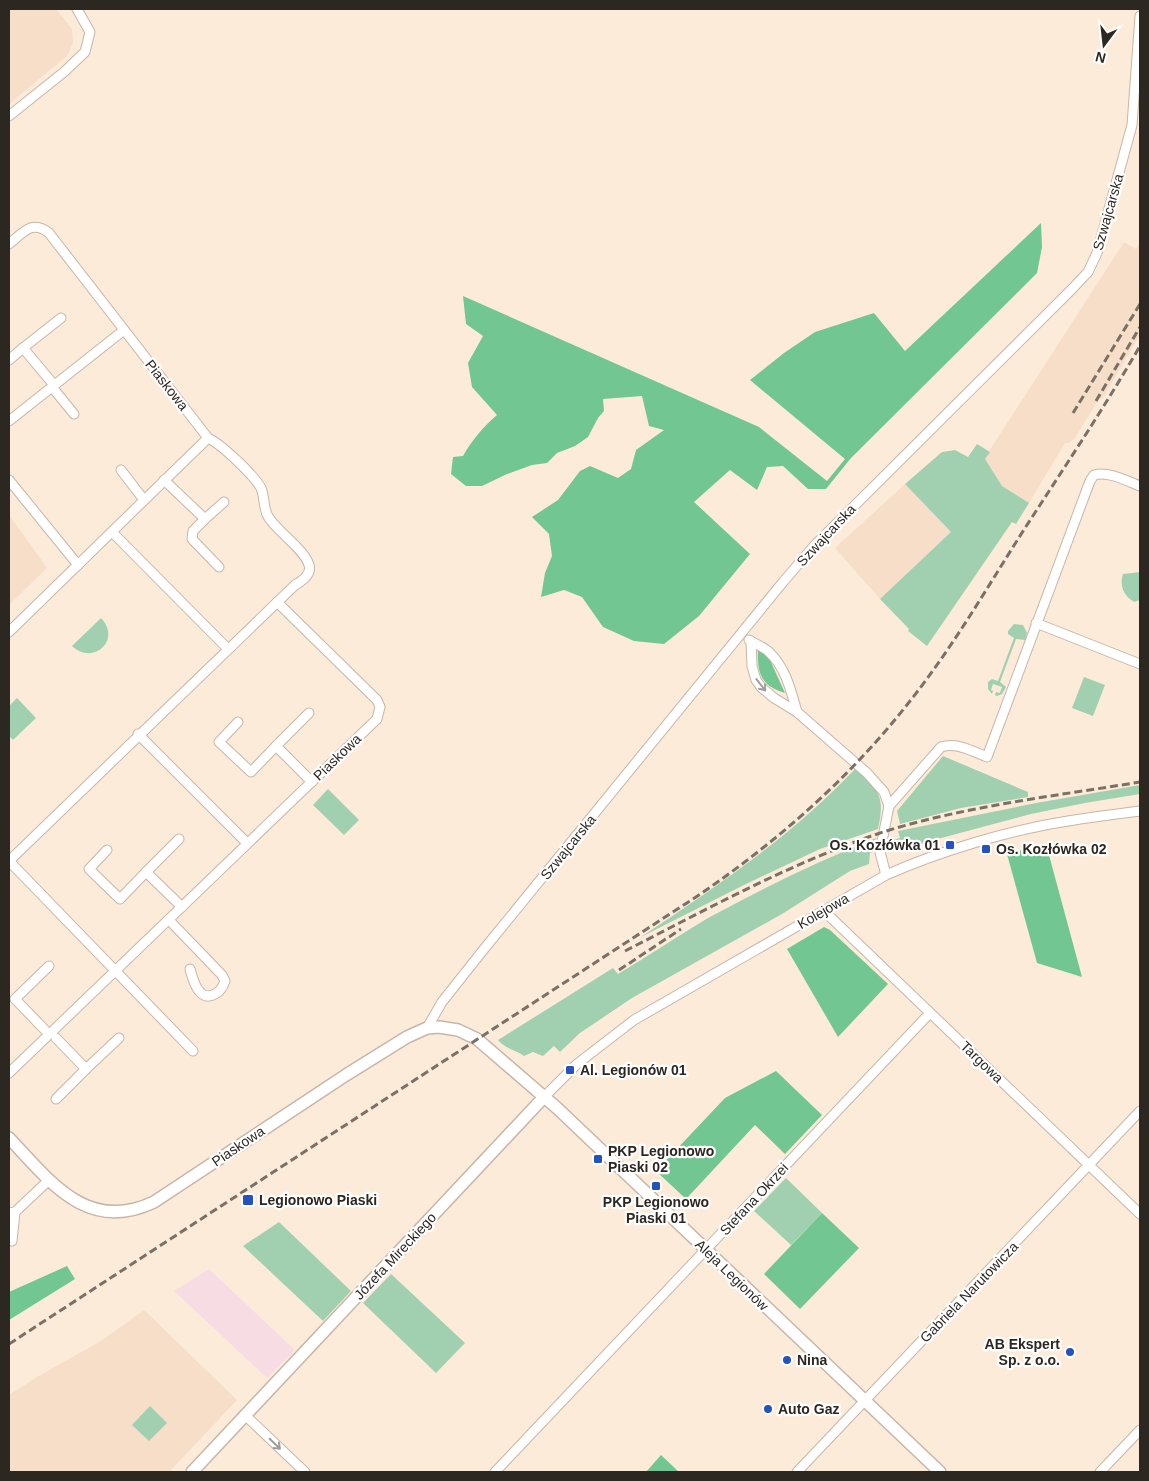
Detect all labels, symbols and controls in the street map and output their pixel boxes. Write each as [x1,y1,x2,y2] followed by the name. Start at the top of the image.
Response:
[1079,20,1129,70] north arrow
[1094,49,1108,67] text: N
[1089,172,1127,252] street label: Szwajcarska
[142,356,192,414] street label: Piaskowa
[793,501,859,569] street label: Szwajcarska
[755,678,766,691] one-way arrow
[310,730,364,784] street label: Piaskowa
[537,811,599,883] street label: Szwajcarska
[830,837,940,853] place label: Os. Kozłówka 01
[944,839,956,851] marker: Os. Kozłówka 01
[996,841,1107,857] place label: Os. Kozłówka 02
[980,843,992,855] marker: Os. Kozłówka 02
[794,890,852,932] street label: Kolejowa
[957,1038,1007,1086] street label: Targowa
[580,1062,687,1078] place label: Al. Legionów 01
[564,1064,576,1076] marker: Al. Legionów 01
[209,1122,267,1169] street label: Piaskowa
[608,1143,714,1175] place label: PKP Legionowo Piaski 02
[592,1153,604,1165] marker: PKP Legionowo Piaski 02
[717,1160,791,1238] street label: Stefana Okrzei
[650,1180,662,1192] marker: PKP Legionowo Piaski 01
[259,1192,377,1208] place label: Legionowo Piaski
[241,1193,255,1207] marker: Legionowo Piaski
[603,1194,709,1226] place label: PKP Legionowo Piaski 01
[351,1209,439,1303] street label: Józefa Mireckiego
[692,1236,772,1314] street label: Aleja Legionów
[917,1238,1021,1346] street label: Gabriela Narutowicza
[985,1336,1060,1368] place label: AB Ekspert Sp. z o.o.
[1064,1346,1076,1358] marker: AB Ekspert Sp. z o.o.
[797,1352,828,1368] place label: Nina
[781,1354,793,1366] marker: Nina
[778,1401,839,1417] place label: Auto Gaz
[762,1403,774,1415] marker: Auto Gaz
[269,1437,281,1449] one-way arrow

